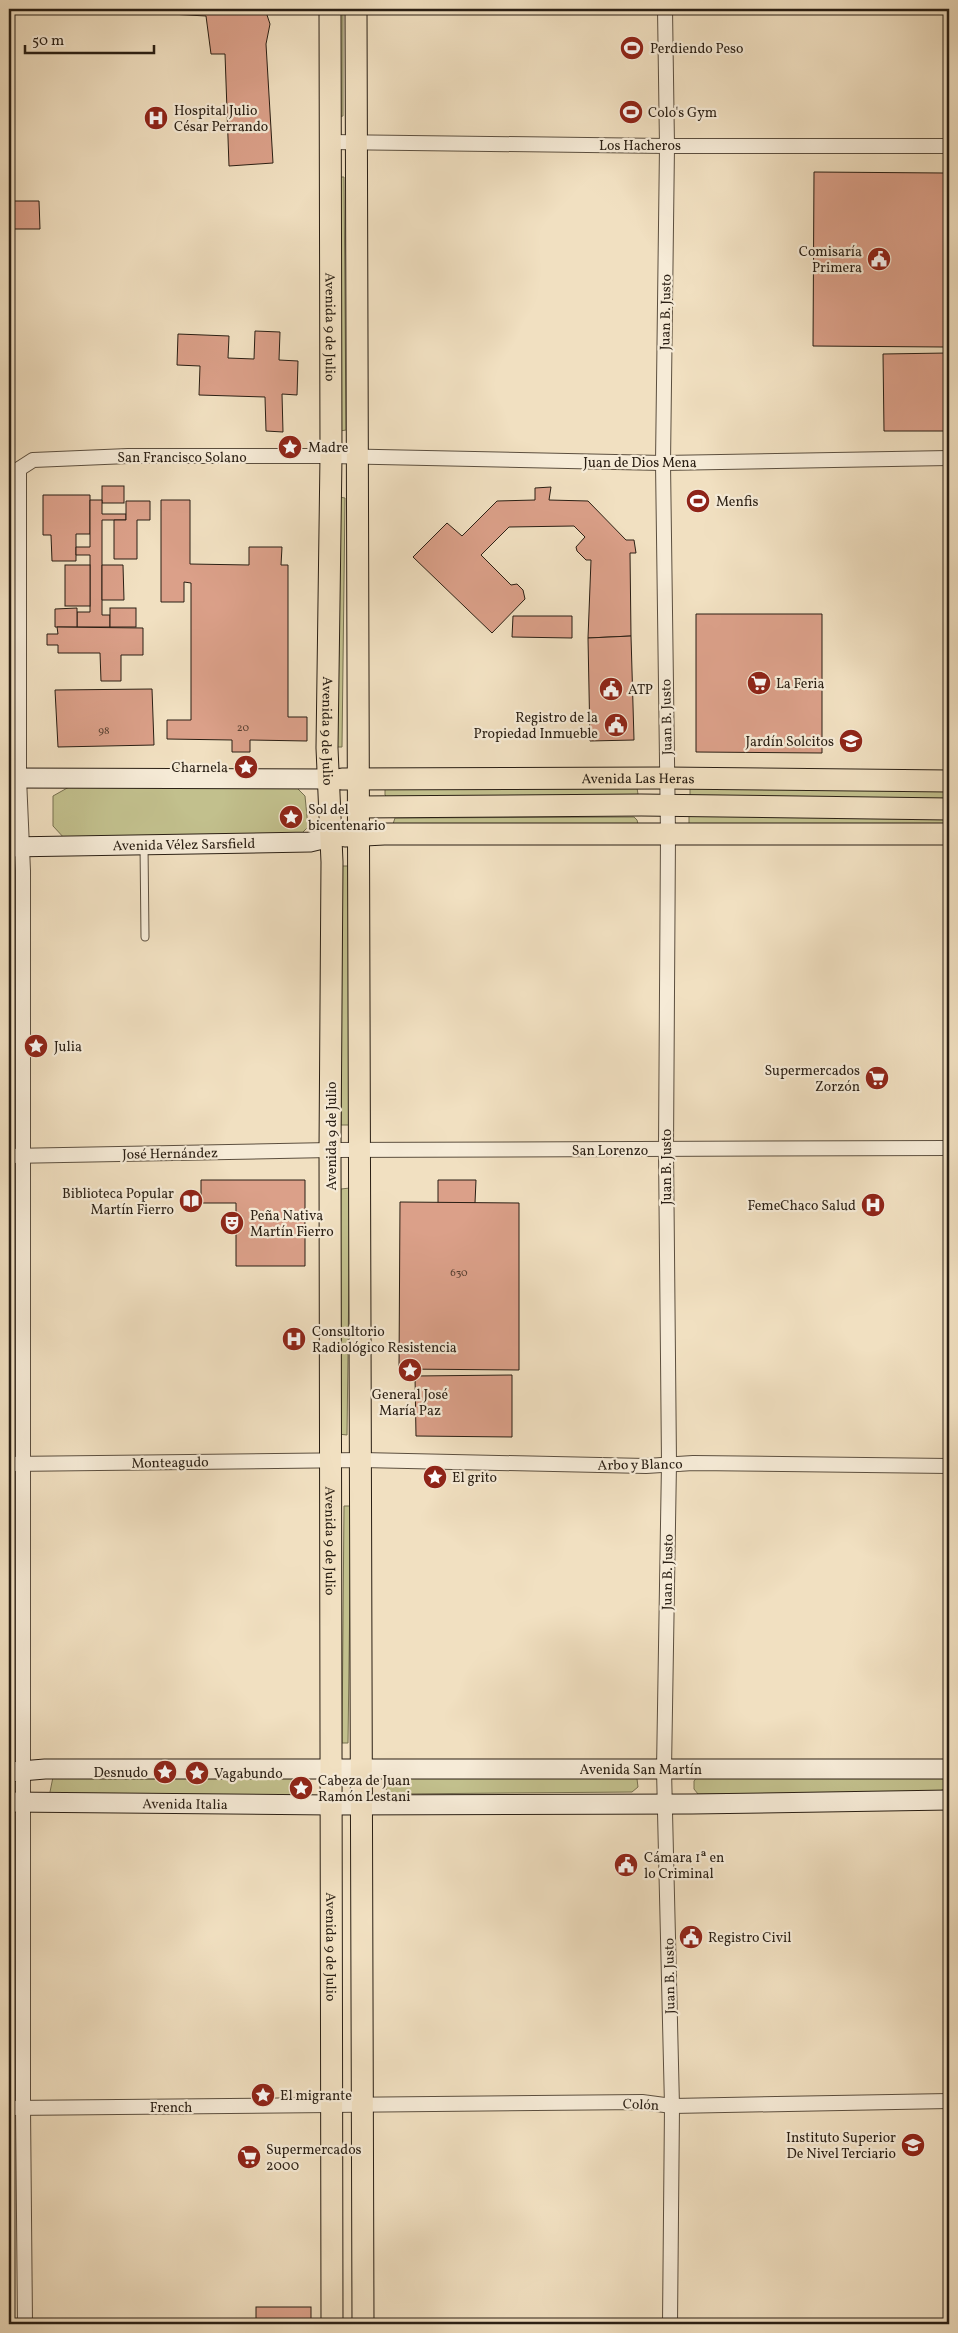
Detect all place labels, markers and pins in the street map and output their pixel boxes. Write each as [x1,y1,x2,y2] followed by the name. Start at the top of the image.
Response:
[619,35,645,61] sports icon: Perdiendo Peso
[650,40,744,59] place label: Perdiendo Peso
[618,99,644,125] sports icon: Colo's Gym
[174,102,268,137] place label: Hospital Julio César Perrando
[648,104,717,123] place label: Colo's Gym
[143,105,169,131] hospital icon: Hospital Julio César Perrando
[799,243,862,278] place label: Comisaría Primera
[866,246,892,272] public building icon: Comisaría Primera
[277,434,303,460] place icon: Madre
[308,439,349,458] place label: Madre
[685,488,711,514] sports icon: Menfis
[716,493,759,512] place label: Menfis
[746,670,772,696] supermarket icon: La Feria
[776,675,824,694] place label: La Feria
[598,676,624,702] public building icon: ATP
[628,681,653,700] place label: ATP
[474,709,598,744] place label: Registro de la Propiedad Inmueble
[603,712,629,738] public building icon: Registro de la Propiedad Inmueble
[838,728,864,754] school or university icon: Jardín Solcitos
[745,733,834,752] place label: Jardín Solcitos
[233,754,259,780] place icon: Charnela
[172,759,228,778] place label: Charnela
[308,801,385,836] place label: Sol del bicentenario
[278,804,304,830] place icon: Sol del bicentenario
[23,1033,49,1059] place icon: Julia
[54,1038,82,1057] place label: Julia
[764,1062,860,1097] place label: Supermercados Zorzón
[864,1065,890,1091] supermarket icon: Supermercados Zorzón
[62,1185,174,1220] place label: Biblioteca Popular Martín Fierro
[178,1188,204,1214] library icon: Biblioteca Popular Martín Fierro
[860,1192,886,1218] hospital icon: FemeChaco Salud
[748,1197,856,1216] place label: FemeChaco Salud
[250,1207,334,1242] place label: Peña Nativa Martín Fierro
[219,1210,245,1236] theatre icon: Peña Nativa Martín Fierro
[312,1323,457,1358] place label: Consultorio Radiológico Resistencia
[281,1326,307,1352] hospital icon: Consultorio Radiológico Resistencia
[397,1357,423,1383] place icon: General José María Paz
[372,1386,449,1421] place label: General José María Paz
[422,1464,448,1490] place icon: El grito
[452,1469,497,1488] place label: El grito
[152,1759,178,1785] place icon: Desnudo
[184,1760,210,1786] place icon: Vagabundo
[94,1764,148,1783] place label: Desnudo
[214,1765,283,1784] place label: Vagabundo
[318,1772,410,1807] place label: Cabeza de Juan Ramón Lestani
[288,1775,314,1801] place icon: Cabeza de Juan Ramón Lestani
[644,1849,724,1884] place label: Cámara 1ª en lo Criminal
[613,1852,639,1878] public building icon: Cámara 1ª en lo Criminal
[678,1924,704,1950] public building icon: Registro Civil
[708,1929,791,1948] place label: Registro Civil
[250,2082,276,2108] place icon: El migrante
[280,2087,352,2106] place label: El migrante
[786,2129,896,2164] place label: Instituto Superior De Nivel Terciario
[900,2132,926,2158] school or university icon: Instituto Superior De Nivel Terciario
[266,2141,362,2176] place label: Supermercados 2000
[236,2144,262,2170] supermarket icon: Supermercados 2000

